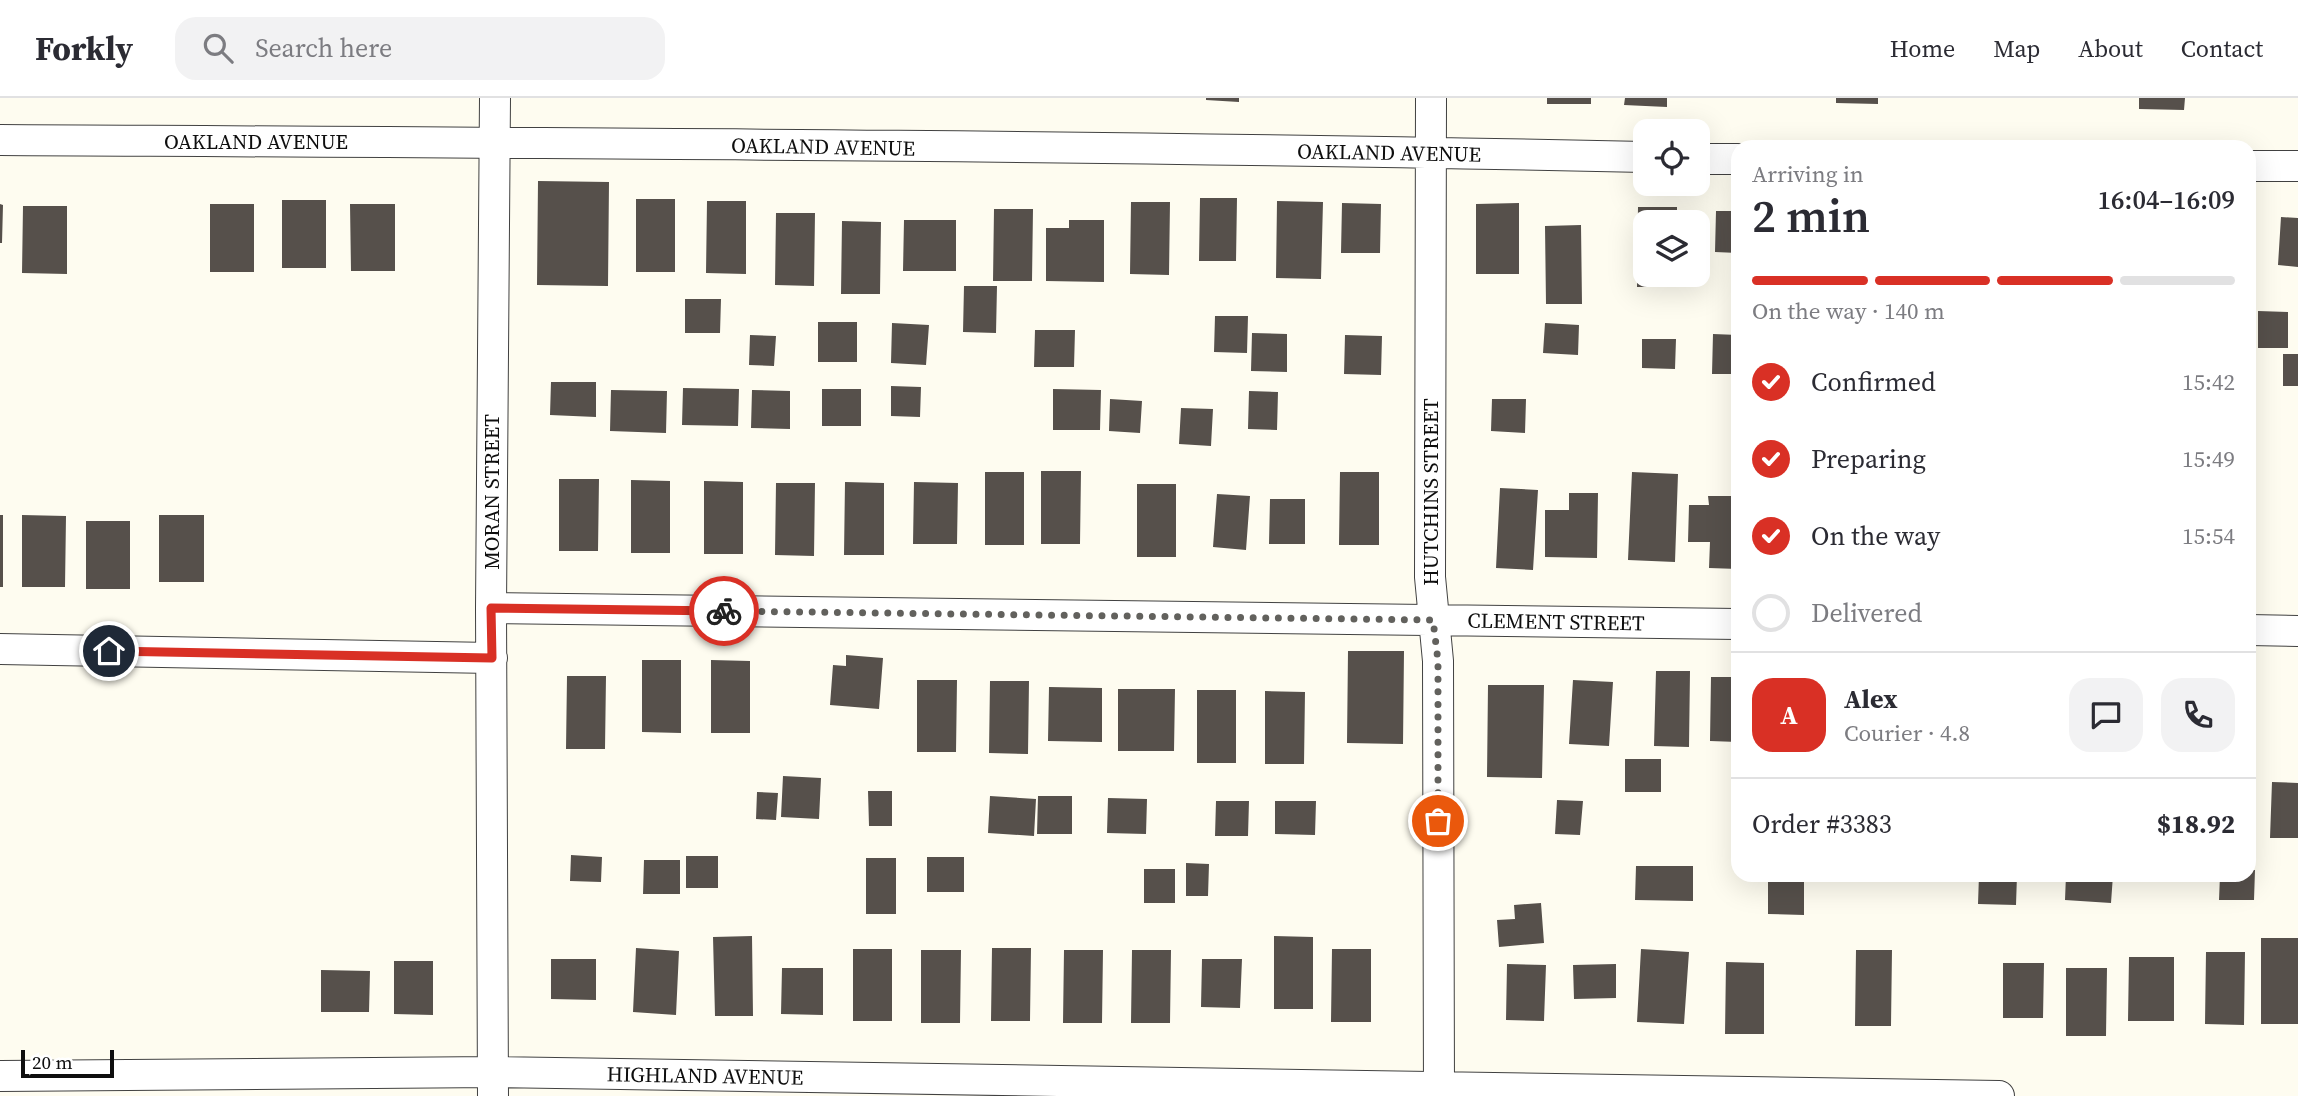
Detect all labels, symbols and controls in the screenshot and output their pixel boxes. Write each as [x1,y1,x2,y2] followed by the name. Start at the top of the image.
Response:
[175,17,665,80] search box
[35,26,133,71] text: Forkly
[199,29,237,67] icon: search
[255,30,392,66] text: Search here
[1890,32,1955,65] text: Home
[1993,32,2040,65] text: Map
[2078,32,2143,65] text: About
[2181,32,2263,65] text: Contact
[1633,119,1710,287] map controls
[1633,119,1710,196] button: locate
[164,127,348,156] street label: OAKLAND AVENUE
[731,130,915,163] street label: OAKLAND AVENUE
[1297,136,1481,169] street label: OAKLAND AVENUE
[1752,158,1864,190] text: Arriving in
[2098,182,2235,218] text: 16:04–16:09
[1752,184,1870,247] text: 2 min
[1633,210,1710,287] button: layers
[1752,295,1945,327] text: On the way · 140 m
[1752,363,1790,401] icon: check
[1811,364,1936,400] text: Confirmed
[2182,366,2235,398] text: 15:42
[1416,398,1445,586] street label: HUTCHINS STREET
[477,414,506,570] street label: MORAN STREET
[1752,440,1790,478] icon: check
[1811,441,1926,477] text: Preparing
[2182,443,2235,475] text: 15:49
[1752,517,1790,555] icon: check
[1811,518,1940,554] text: On the way
[2182,520,2235,552] text: 15:54
[689,576,759,646] courier
[705,592,743,630] icon: bike
[1811,595,1922,631] text: Delivered
[1467,605,1645,638] street label: CLEMENT STREET
[79,621,139,681] pin
[90,632,128,670] icon: home
[2069,678,2143,752] button: chat
[2161,678,2235,752] button: phone
[1844,681,1898,717] text: Alex
[1780,697,1798,733] text: A
[1844,717,1970,749] text: Courier · 4.8
[1408,791,1468,851] pin
[1419,802,1457,840] icon: bag
[1752,806,1892,842] text: Order #3383
[2157,806,2235,842] text: $18.92
[21,1047,114,1079] scale bar
[32,1049,73,1075] text: 20 m
[606,1059,804,1092] street label: HIGHLAND AVENUE

